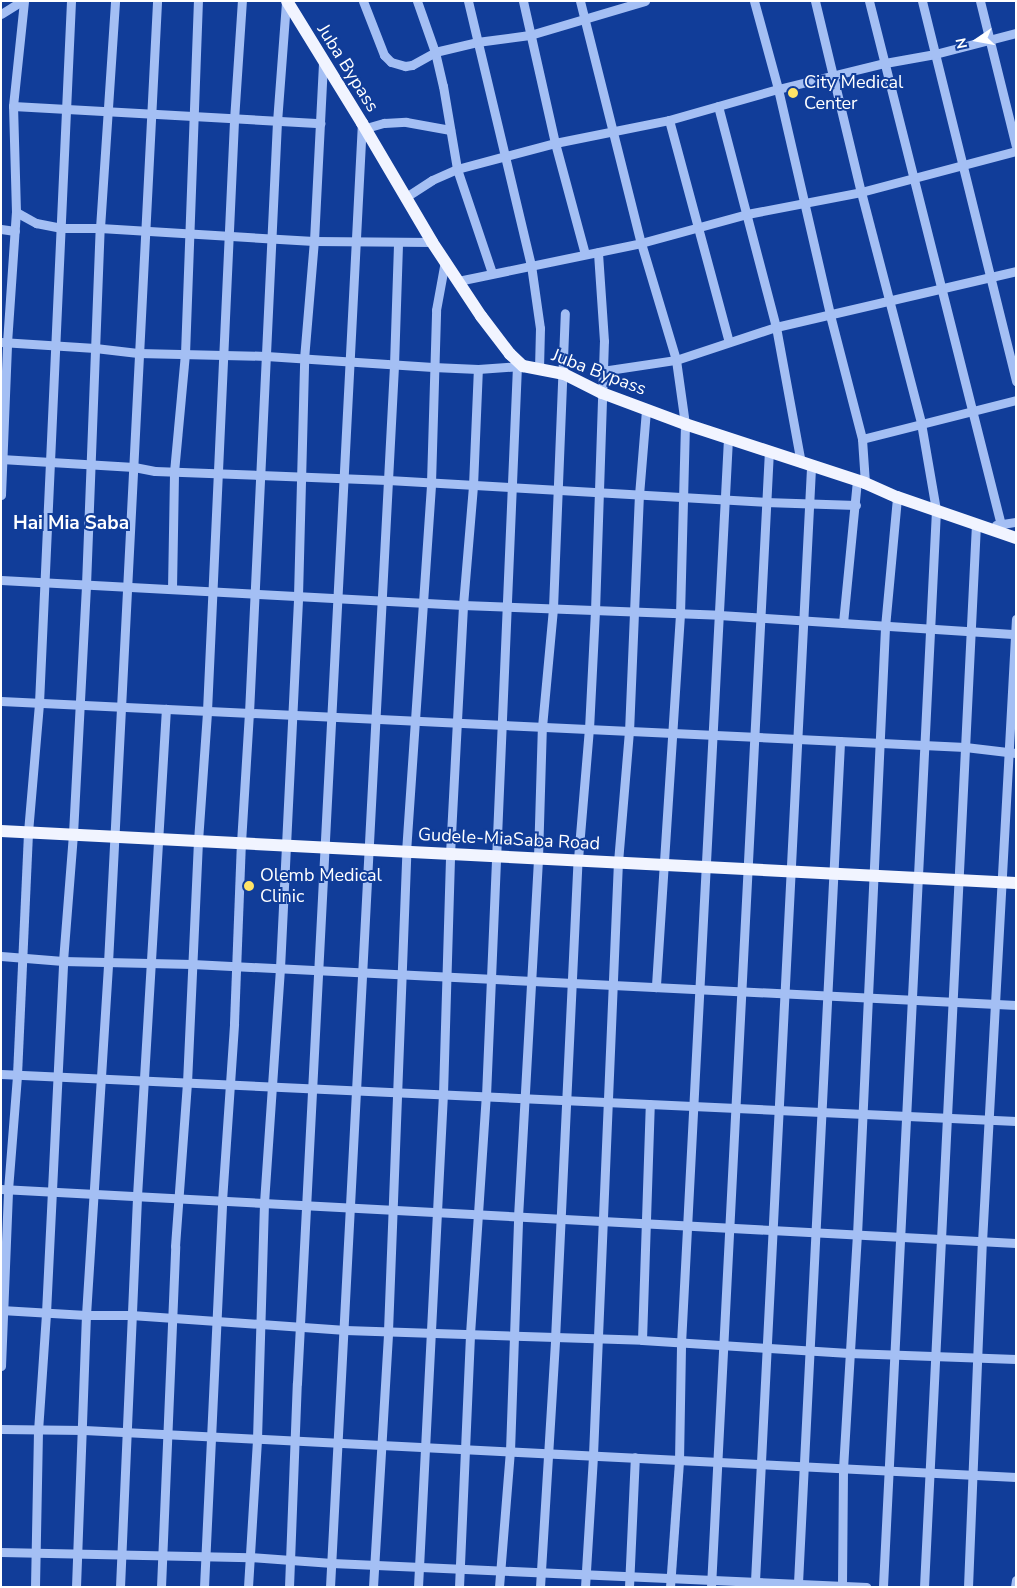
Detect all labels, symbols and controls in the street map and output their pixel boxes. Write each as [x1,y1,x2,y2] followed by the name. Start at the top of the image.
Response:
[952,15,1002,65] north arrow
[313,20,383,116] street label: Juba Bypass
[951,36,972,50] text: N
[804,72,903,115] place label: City Medical Center
[786,86,800,100] marker: City Medical Center
[549,344,649,400] street label: Juba Bypass
[13,513,129,535] district label: Hai Mia Saba
[417,823,601,855] street label: Gudele-MiaSaba Road
[260,865,382,908] place label: Olemb Medical Clinic
[242,879,256,893] marker: Olemb Medical Clinic

